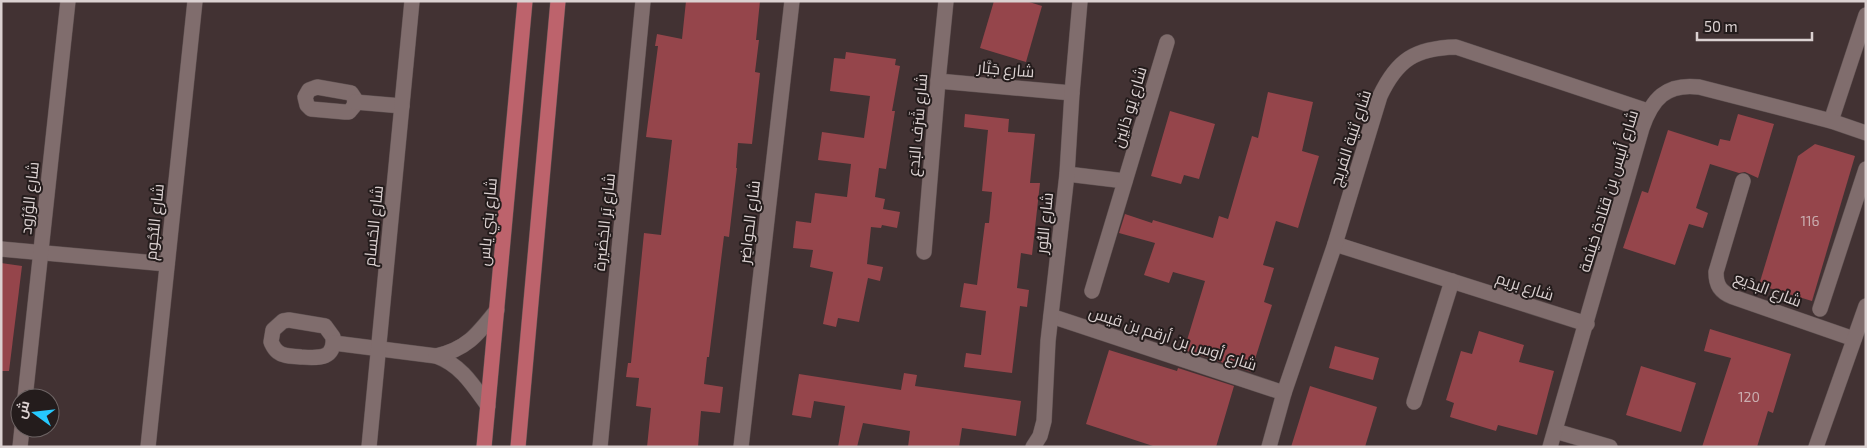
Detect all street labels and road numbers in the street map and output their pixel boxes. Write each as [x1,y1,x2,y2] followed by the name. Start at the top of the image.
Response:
[976,56,1035,83] street label: شارع جَبَّار
[1107,64,1153,151] street label: شارع يَو ذانِين
[903,73,933,177] street label: شارع شَرَف البَدع
[1325,87,1377,189] street label: شارع ثنية الفريج
[1574,108,1644,275] street label: شارع أنيس بن قتادة خيثمة
[15,161,45,236] street label: شارع الوُرُود
[589,172,621,272] street label: شارع بَر الخِضَيرة
[473,177,505,267] street label: شارع بني ياس
[734,179,766,266] street label: شارع الحواضِر
[140,183,170,261] street label: شارع النُّجُوم
[359,184,389,268] street label: شارع الحُسام
[1031,191,1059,256] street label: شارع النُّور
[1493,267,1556,307] street label: شارع بريم
[1731,267,1805,313] street label: شارع البدَيع
[1086,301,1259,376] street label: شارع أوس بن أرقم بن قيس

